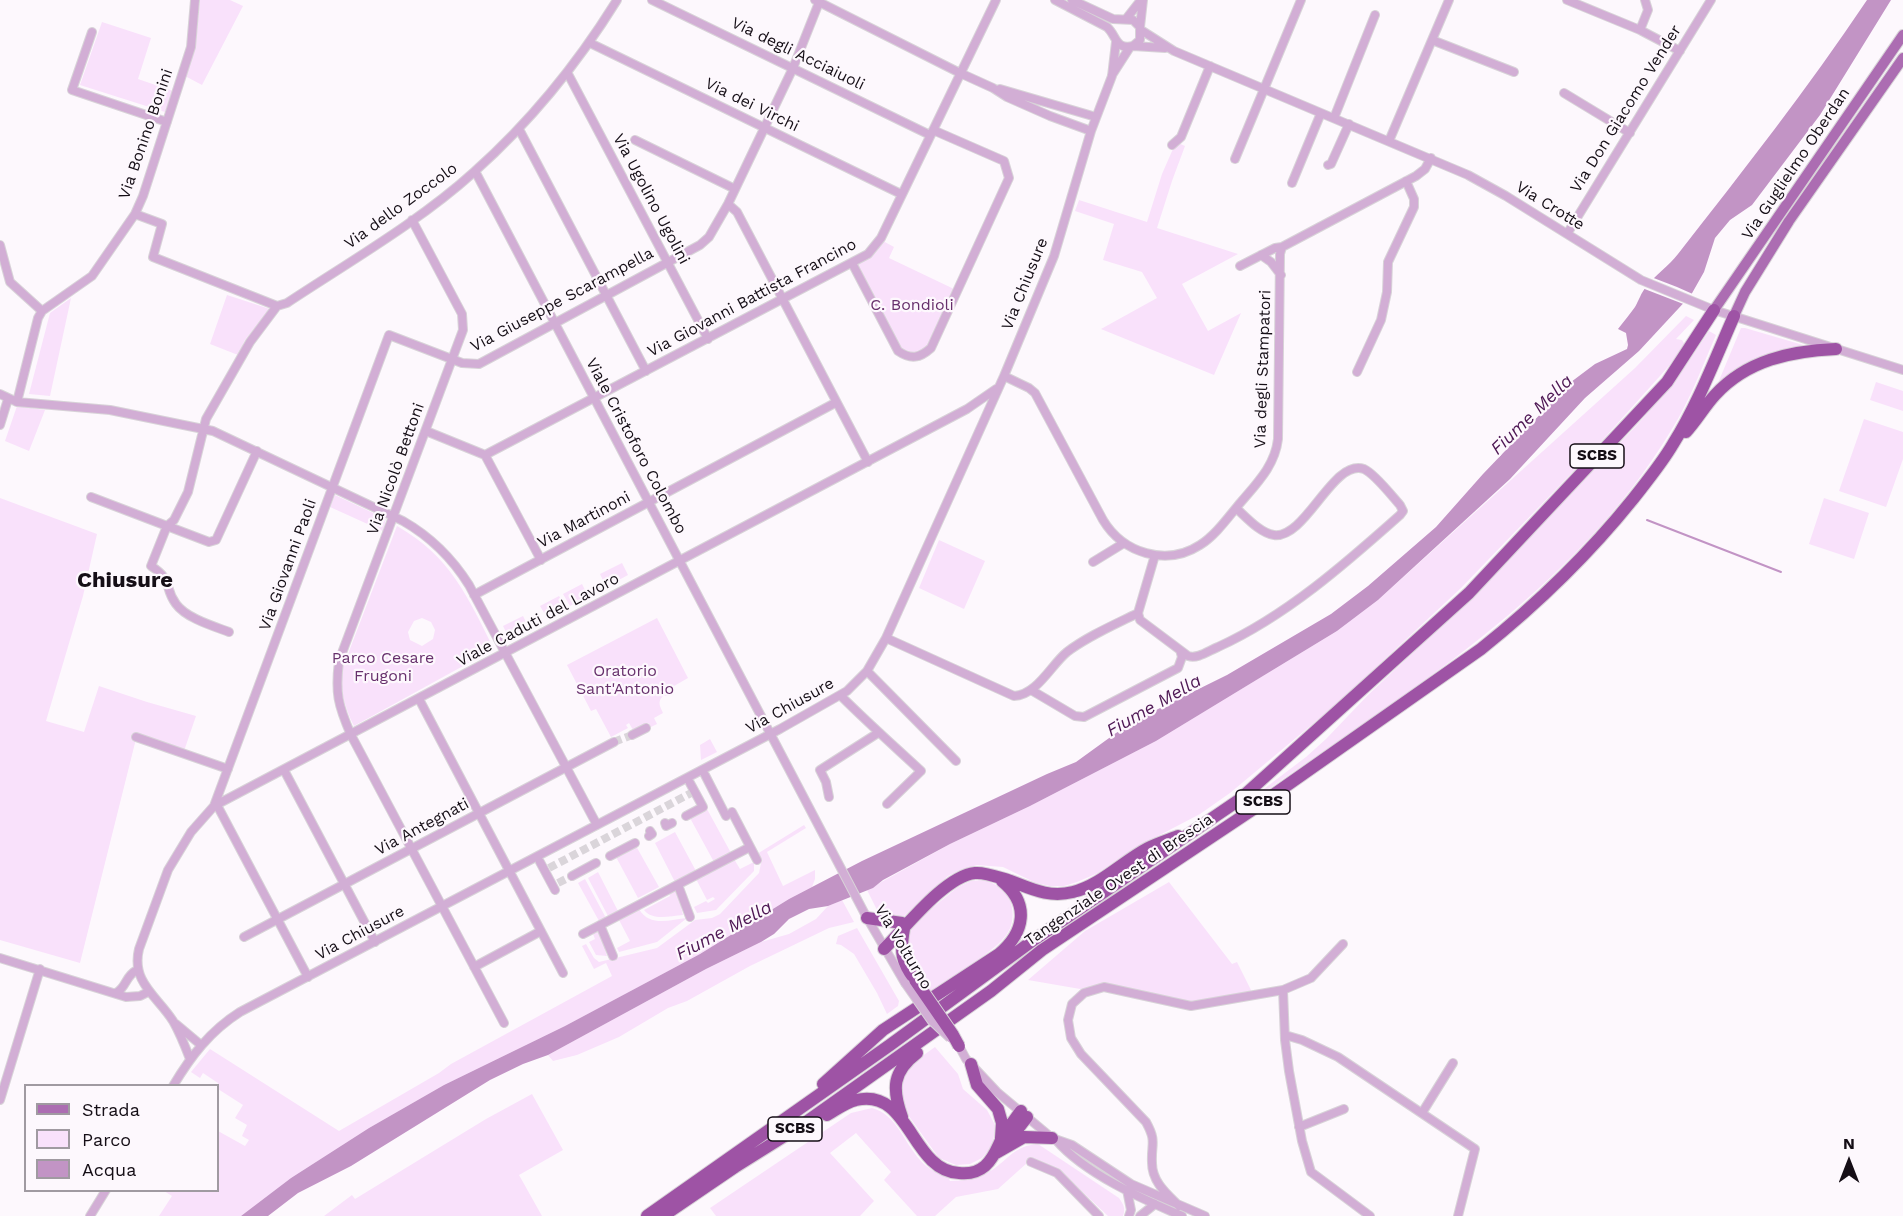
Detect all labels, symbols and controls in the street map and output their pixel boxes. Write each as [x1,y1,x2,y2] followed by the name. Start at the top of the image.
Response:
[728,13,868,95] street label: Via degli Acciaiuoli
[1566,22,1686,196] street label: Via Don Giacomo Vender
[115,66,177,202] street label: Via Bonino Bonini
[702,74,802,136] street label: Via dei Virchi
[1738,84,1854,244] street label: Via Guglielmo Oberdan
[608,130,694,268] street label: Via Ugolino Ugolini
[341,159,461,253] street label: Via dello Zoccolo
[1512,177,1588,235] street label: Via Crotte
[644,235,860,361] street label: Via Giovanni Battista Francino
[998,235,1052,333] street label: Via Chiusure
[467,244,657,356] street label: Via Giuseppe Scarampella
[1251,289,1275,449] street label: Via degli Stampatori
[870,295,954,315] park label: C. Bondioli
[581,355,691,537] street label: Viale Cristoforo Colombo
[1486,370,1578,460] water label: Fiume Mella
[363,400,429,538] street label: Via Nicolò Bettoni
[1570,444,1624,468] road number: SCBS
[534,487,634,553] street label: Via Martinoni
[255,496,321,634] street label: Via Giovanni Paoli
[77,568,173,594] district label: Chiusure
[453,569,623,671] street label: Viale Caduti del Lavoro
[332,648,434,686] park label: Parco Cesare Frugoni
[576,661,674,699] park label: Oratorio Sant'Antonio
[1103,670,1205,742] water label: Fiume Mella
[743,674,837,738] street label: Via Chiusure
[1236,790,1290,814] road number: SCBS
[372,794,472,860] street label: Via Antegnati
[1021,810,1217,950] street label: Tangenziale Ovest di Brescia
[672,897,776,965] water label: Fiume Mella
[870,901,936,993] street label: Via Volturno
[312,902,408,964] street label: Via Chiusure
[24,1084,219,1192] legend
[82,1099,140,1120] text: Strada
[768,1117,822,1141] road number: SCBS
[82,1129,131,1150] text: Parco
[1819,1132,1879,1192] north arrow
[1843,1134,1855,1153] text: N
[82,1159,136,1180] text: Acqua

